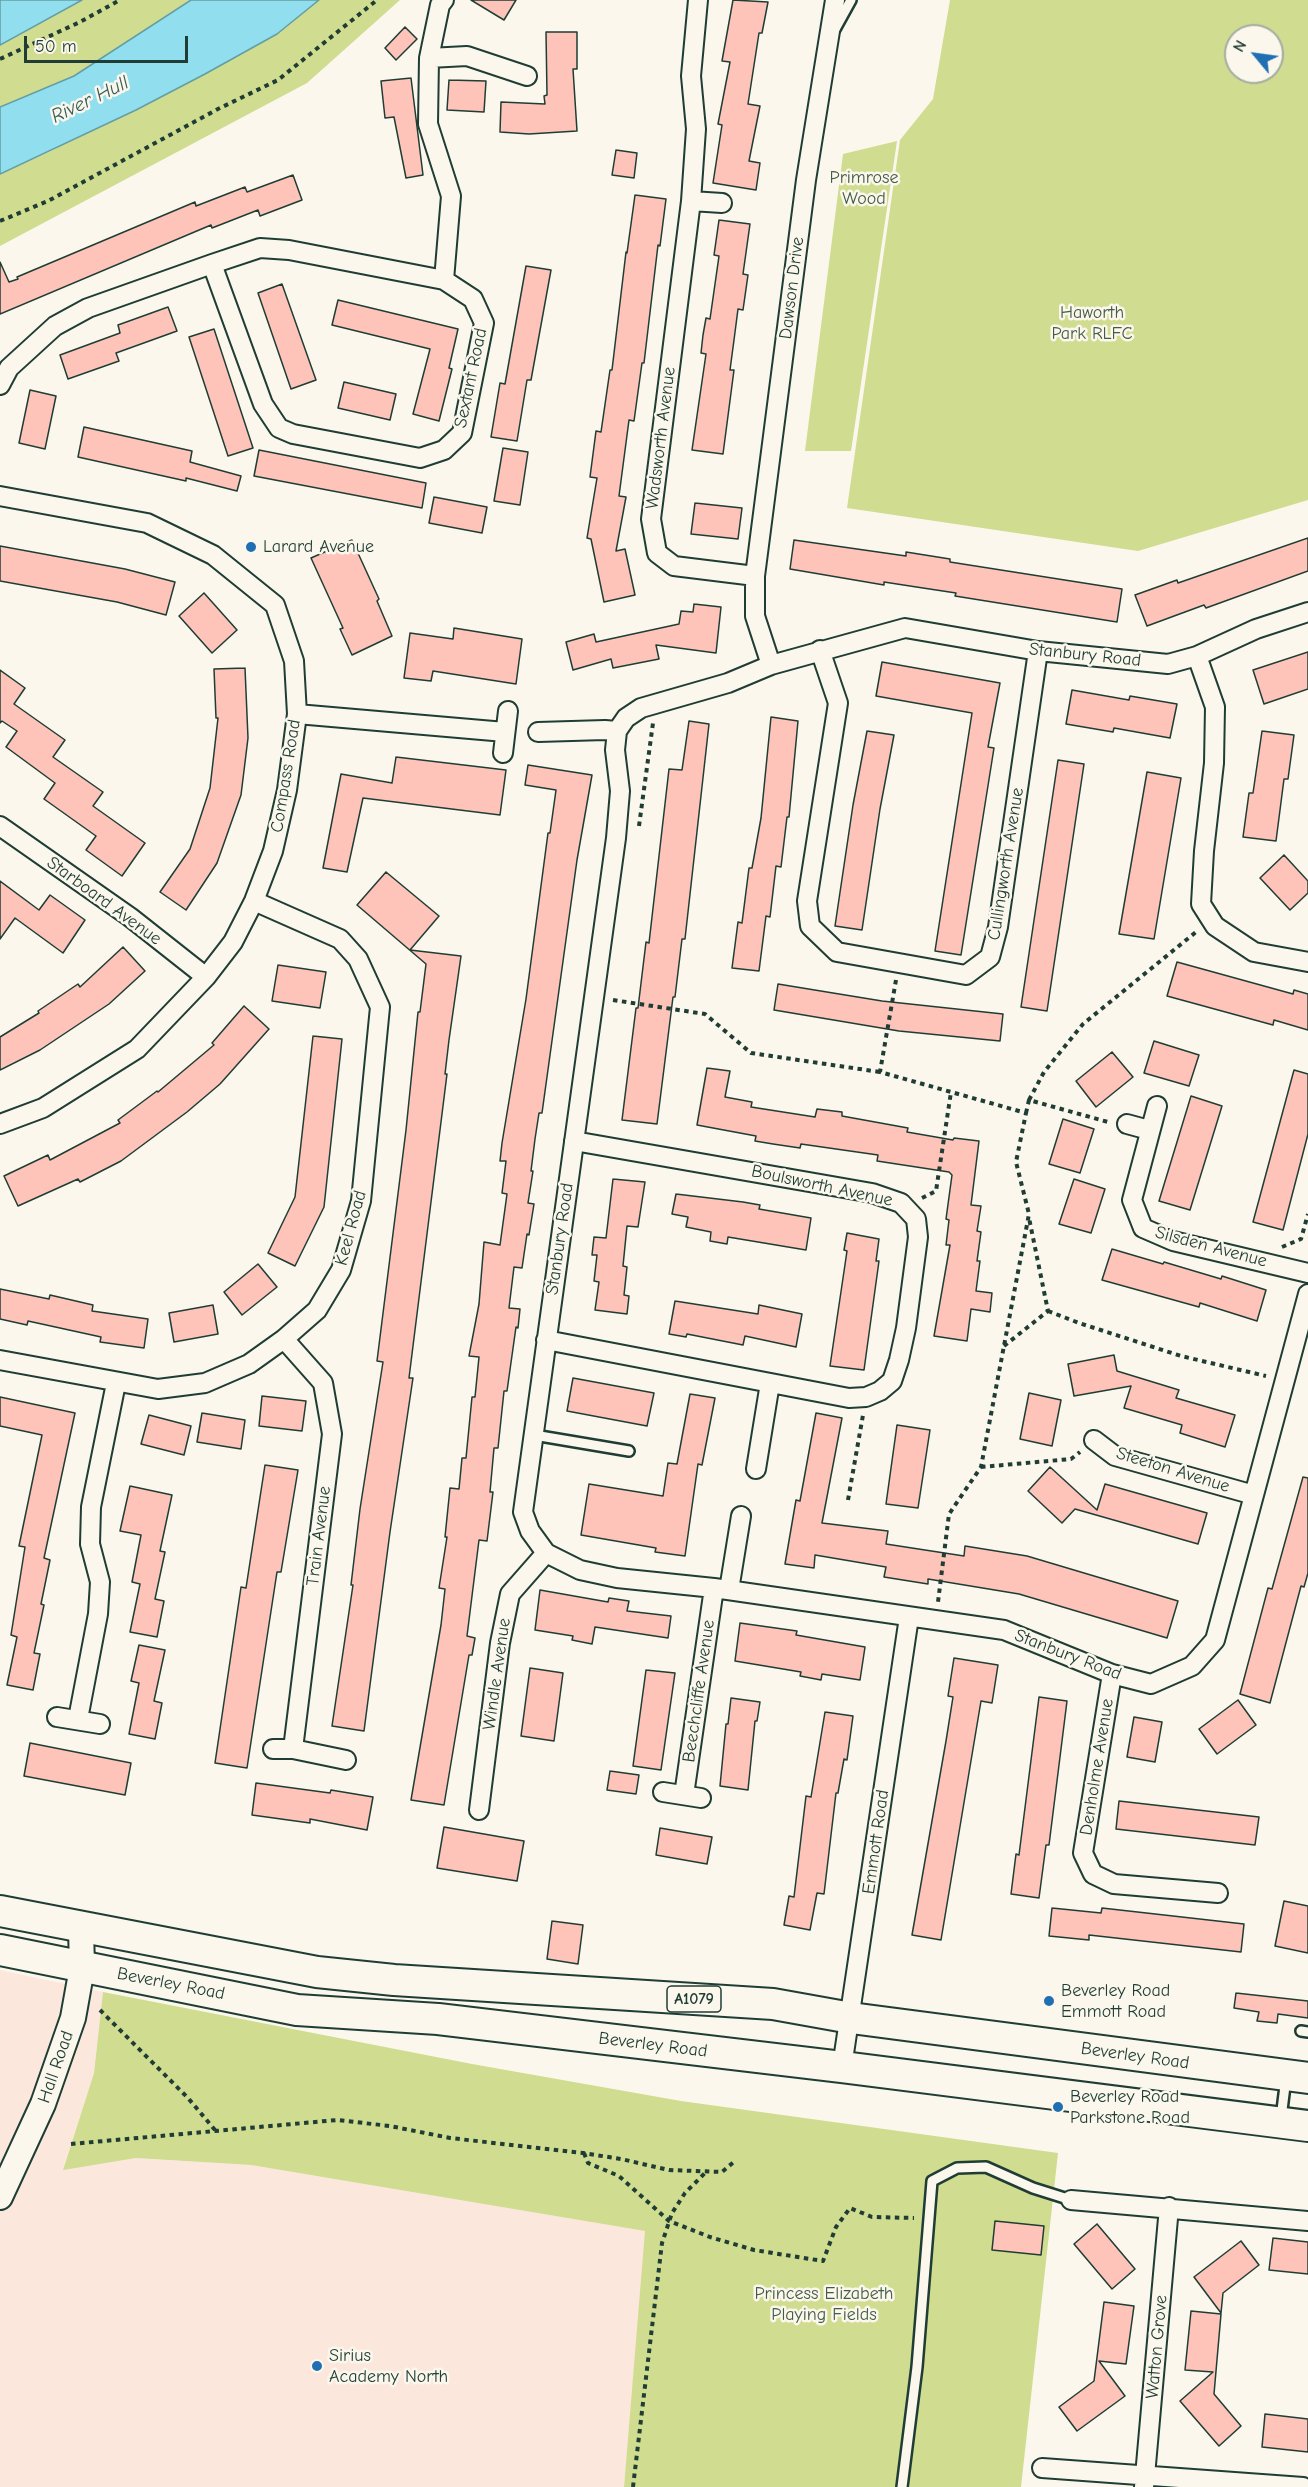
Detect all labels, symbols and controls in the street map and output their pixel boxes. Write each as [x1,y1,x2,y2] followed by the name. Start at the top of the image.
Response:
[27,24,190,62] scale bar
[1224,24,1284,84] north arrow
[35,36,77,57] text: 50 m
[1230,37,1250,55] text: N
[47,71,133,129] water label: River Hull
[830,167,898,210] park label: Primrose Wood
[775,236,809,340] street label: Dawson Drive
[1051,302,1133,344] park label: Haworth Park RLFC
[450,326,492,430] street label: Sextant Road
[642,366,680,510] street label: Wadsworth Avenue
[263,536,374,558] place label: Larard Avenue
[244,540,258,554] marker: Larard Avenue
[1028,638,1142,672] street label: Stanbury Road
[266,718,306,834] street label: Compass Road
[983,786,1029,942] street label: Cullingworth Avenue
[42,852,166,950] street label: Starboard Avenue
[749,1160,895,1212] street label: Boulsworth Avenue
[541,1182,579,1296] street label: Stanbury Road
[331,1188,371,1268] street label: Keel Road
[1153,1222,1269,1272] street label: Silsden Avenue
[1114,1442,1232,1498] street label: Steeton Avenue
[302,1485,336,1587] street label: Train Avenue
[478,1617,516,1731] street label: Windle Avenue
[678,1618,720,1764] street label: Beechcliffe Avenue
[1012,1625,1124,1685] street label: Stanbury Road
[1076,1697,1118,1837] street label: Denholme Avenue
[858,1788,894,1896] street label: Emmott Road
[115,1963,227,2005] street label: Beverley Road
[1061,1980,1170,2022] place label: Beverley Road Emmott Road
[667,1986,721,2012] road number: A1079
[1042,1994,1056,2008] marker: Beverley Road Emmott Road
[34,2028,78,2106] street label: Hall Road
[597,2028,709,2062] street label: Beverley Road
[1079,2038,1191,2074] street label: Beverley Road
[1070,2086,1190,2128] place label: Beverley Road Parkstone Road
[1051,2100,1065,2114] marker: Beverley Road Parkstone Road
[755,2283,893,2326] park label: Princess Elizabeth Playing Fields
[1142,2294,1172,2400] street label: Watton Grove
[329,2345,448,2388] place label: Sirius Academy North
[310,2359,324,2373] marker: Sirius Academy North

